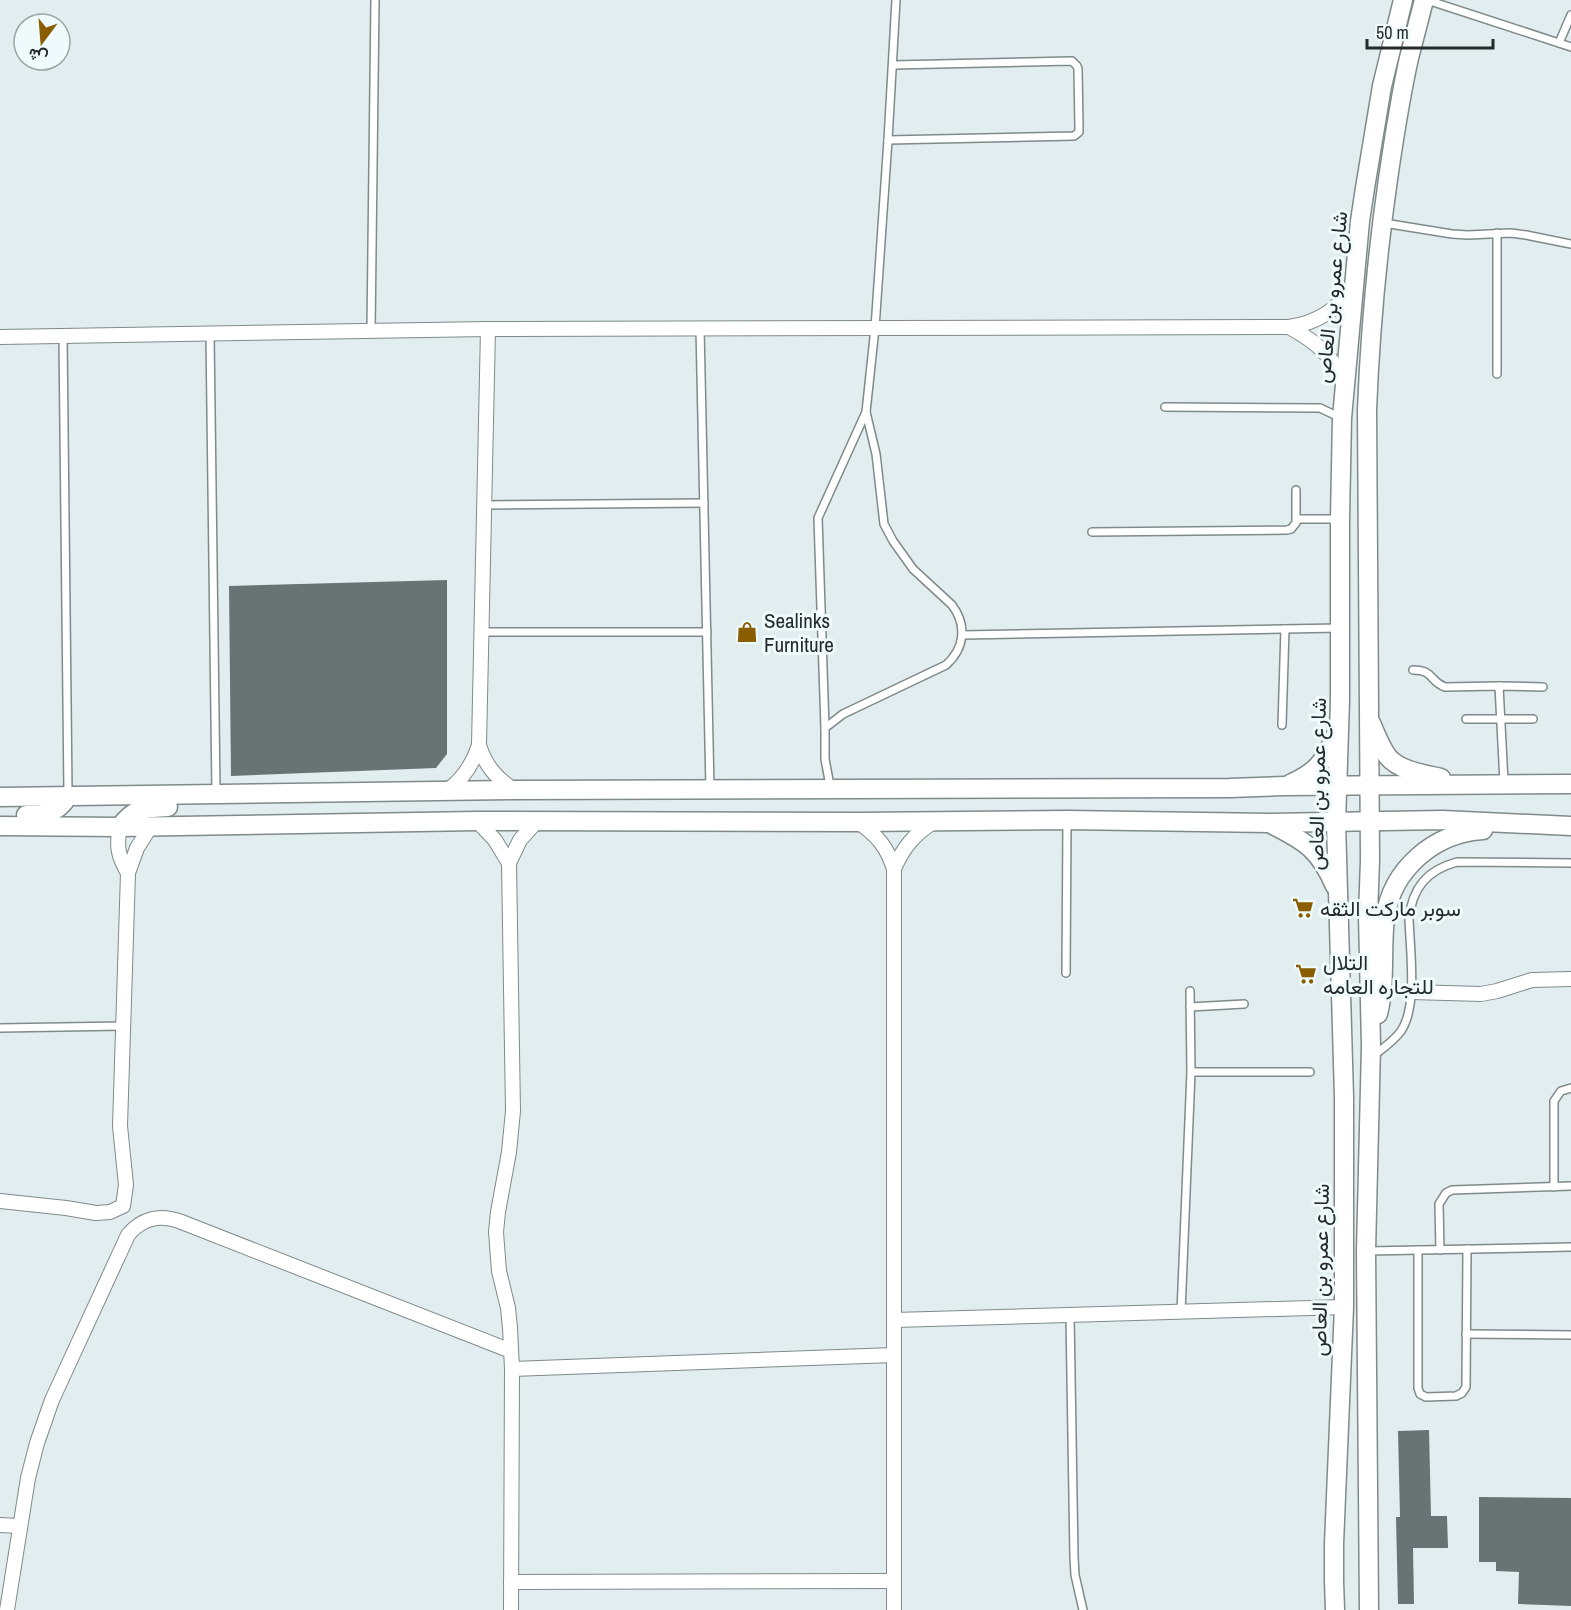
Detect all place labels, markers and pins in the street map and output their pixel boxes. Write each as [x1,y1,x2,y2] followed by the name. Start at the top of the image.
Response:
[764,606,834,659] place label: Sealinks Furniture
[735,620,759,644] shop icon: Sealinks Furniture
[1320,894,1461,923] place label: سوبر ماركت الثقه
[1291,896,1315,920] supermarket icon: سوبر ماركت الثقه
[1323,948,1434,1001] place label: التلال للتجاره العامه
[1294,962,1318,986] supermarket icon: التلال للتجاره العامه

